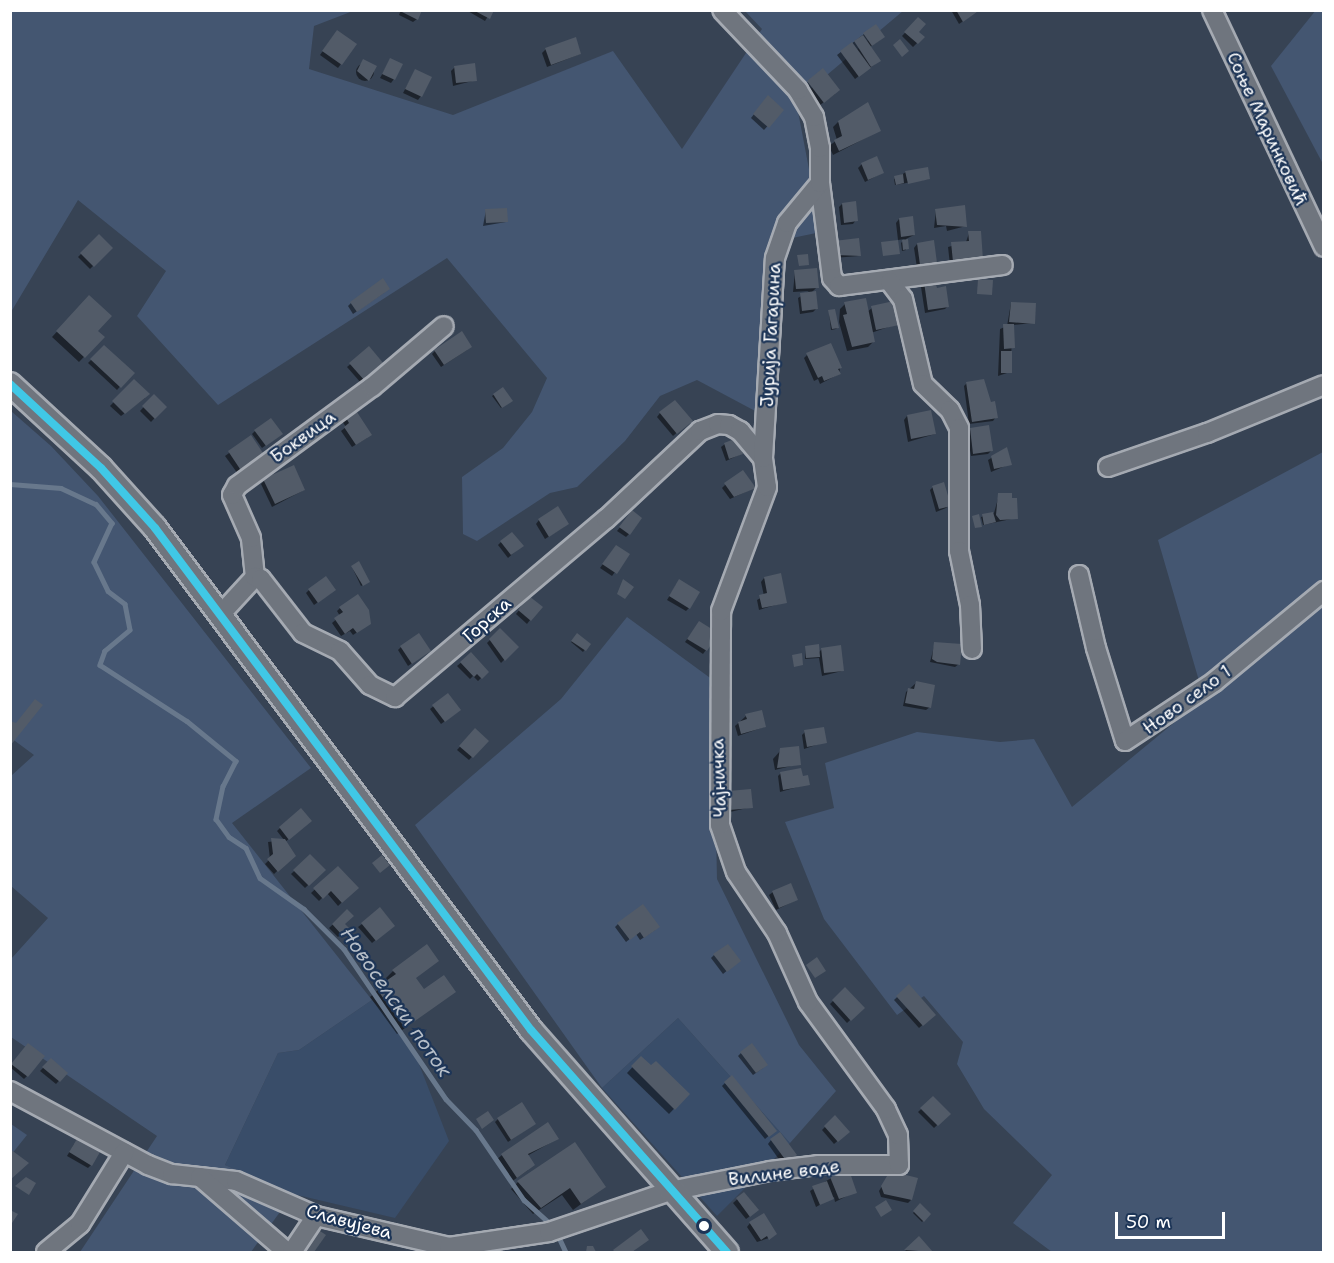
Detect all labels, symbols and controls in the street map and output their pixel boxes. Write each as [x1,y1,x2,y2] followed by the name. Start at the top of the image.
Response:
[1222,49,1312,209] street label: Соње Маринковић
[756,262,786,408] street label: Јурија Гагарина
[266,406,340,468] street label: Боквица
[458,593,516,647] street label: Горска
[1139,661,1235,739] street label: Ново село 1
[707,738,731,818] street label: Чајничка
[335,922,457,1082] water label: Новоселски поток
[727,1155,841,1191] street label: Вилине воде
[304,1200,394,1244] street label: Славујева
[1118,1200,1228,1238] scale bar
[1126,1210,1171,1234] text: 50 m
[698,1220,710,1232] unlabelled marker

